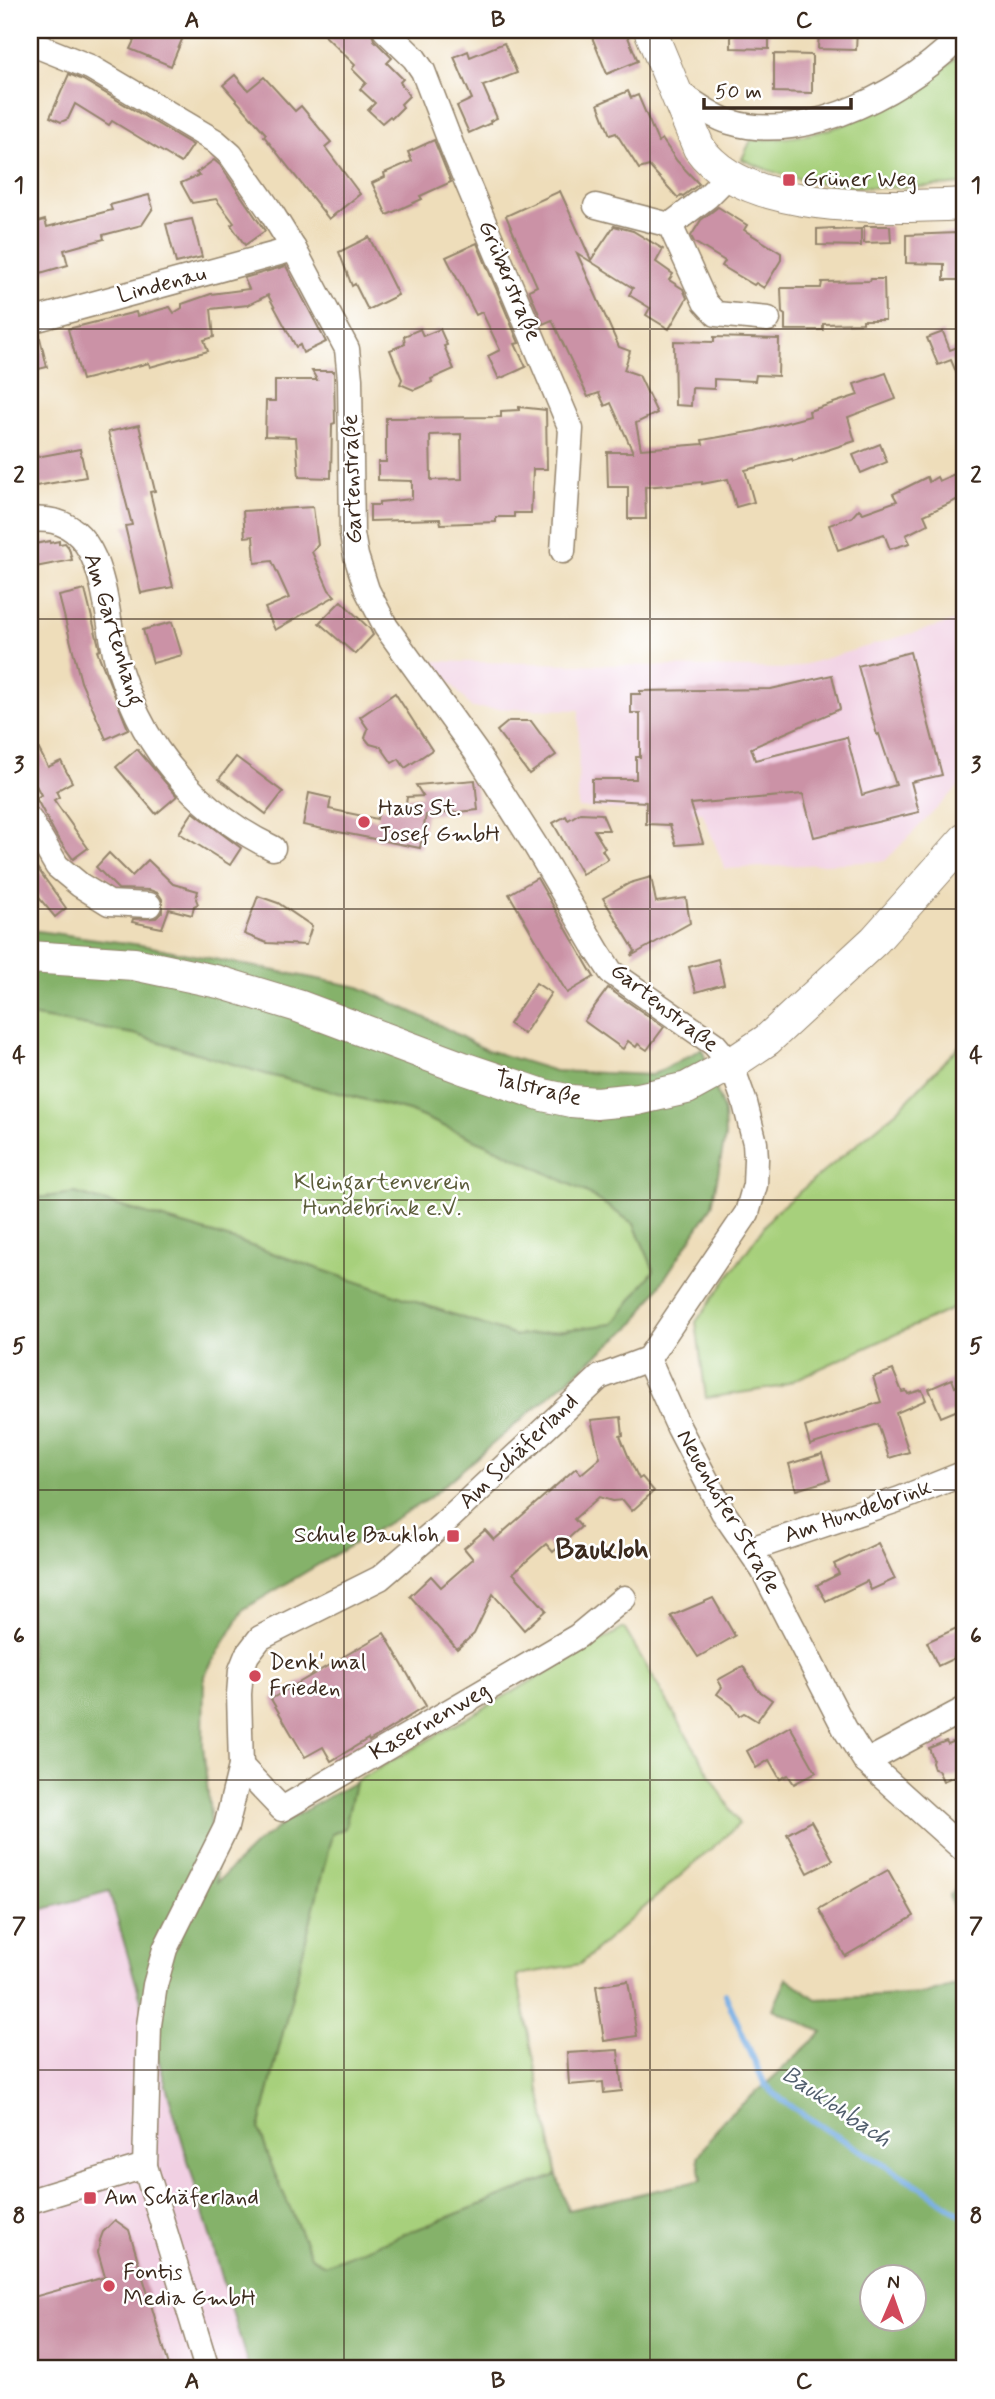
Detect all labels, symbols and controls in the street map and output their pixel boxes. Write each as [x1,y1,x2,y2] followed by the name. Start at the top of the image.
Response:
[184,6,200,36] text: A
[491,6,506,36] text: B
[796,6,813,36] text: C
[704,66,852,110] scale bar
[715,78,762,106] text: 50 m
[803,165,917,195] place label: Grüner Weg
[14,171,24,201] text: 1
[971,171,981,201] text: 1
[781,172,797,188] marker: Grüner Weg
[470,216,548,346] street label: Grüberstraße
[114,259,210,311] street label: Lindenau
[336,414,370,544] street label: Gartenstraße
[13,461,25,491] text: 2
[970,461,982,491] text: 2
[74,550,150,711] street label: Am Gartenhang
[14,751,25,781] text: 3
[971,751,982,781] text: 3
[378,794,500,850] place label: Haus St. Josef GmbH
[356,814,372,830] marker: Haus St. Josef GmbH
[604,956,724,1060] street label: Gartenstraße
[12,1041,26,1071] text: 4
[969,1041,983,1071] text: 4
[491,1064,585,1114] street label: Talstraße
[294,1168,470,1224] park label: Kleingartenverein Hundebrink e.V.
[12,1332,26,1362] text: 5
[969,1332,983,1362] text: 5
[453,1387,585,1517] street label: Am Schäferland
[669,1424,787,1600] street label: Neuenhofer Straße
[780,1473,936,1551] street label: Am Hundebrink
[294,1521,439,1551] place label: Schule Baukloh
[445,1528,461,1544] marker: Schule Baukloh
[555,1530,649,1569] district label: Baukloh
[13,1622,25,1652] text: 6
[970,1622,982,1652] text: 6
[269,1648,366,1704] place label: Denk' mal Frieden
[247,1668,263,1684] marker: Denk' mal Frieden
[365,1676,495,1768] street label: Kasernenweg
[12,1912,26,1942] text: 7
[969,1912,983,1942] text: 7
[776,2059,896,2155] water label: Bauklohbach
[104,2183,259,2213] place label: Am Schäferland
[82,2190,98,2206] marker: Am Schäferland
[13,2202,25,2232] text: 8
[970,2202,982,2232] text: 8
[123,2258,256,2314] place label: Fontis Media GmbH
[858,2262,928,2332] north arrow
[887,2270,900,2295] text: N
[101,2278,117,2294] marker: Fontis Media GmbH
[184,2367,200,2397] text: A
[491,2367,506,2397] text: B
[796,2367,813,2397] text: C

